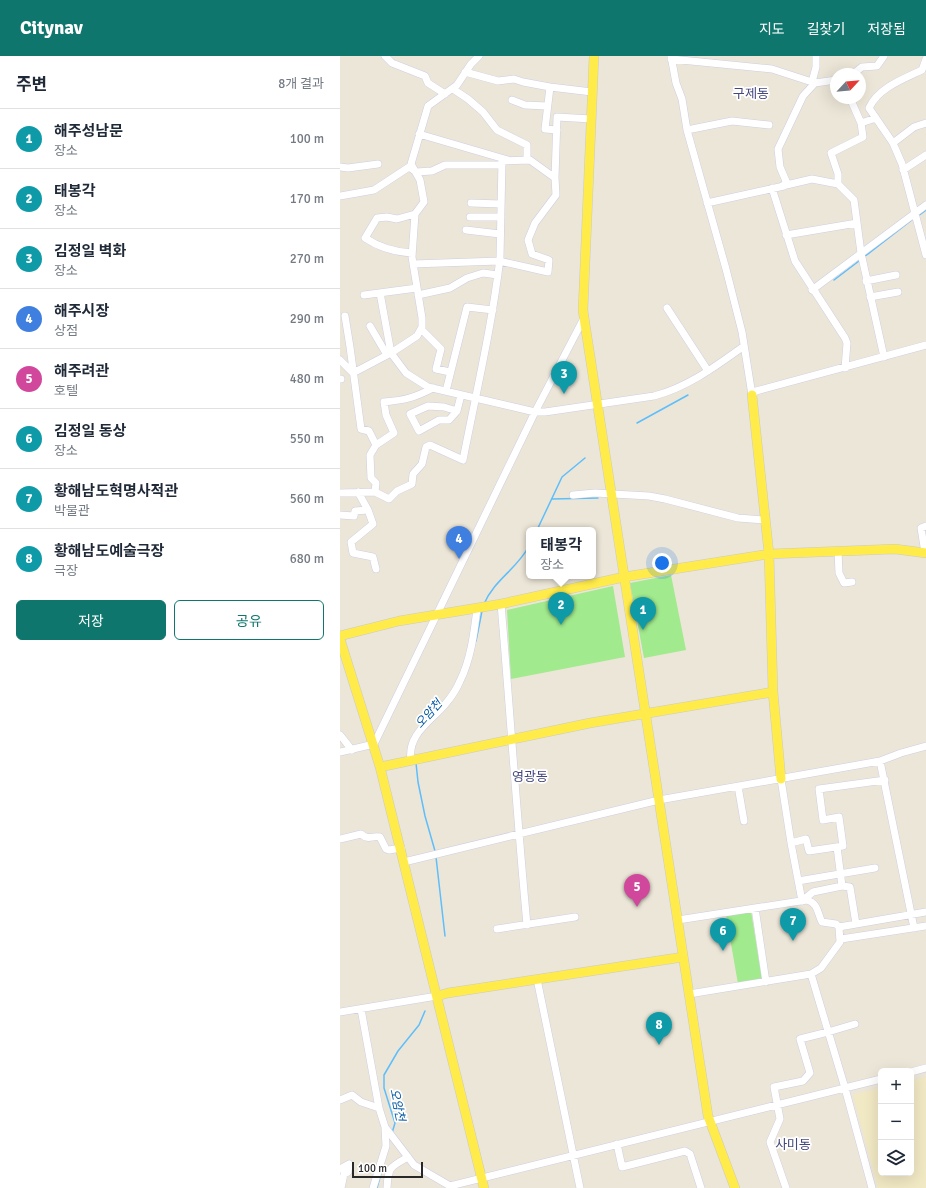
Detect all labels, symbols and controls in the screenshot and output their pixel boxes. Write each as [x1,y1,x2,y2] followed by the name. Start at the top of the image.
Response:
[20,16,83,40] text: Citynav
[759,21,785,38] text: 지도
[807,21,845,38] text: 길찾기
[867,21,906,38] text: 저장됨
[830,68,866,104] north arrow
[16,74,47,95] text: 주변
[278,76,324,92] text: 8개 결과
[733,86,769,102] district label: 구제동
[54,122,123,140] text: 해주성남문
[25,131,33,147] text: 1
[290,131,324,147] text: 100 m
[54,143,78,159] text: 장소
[54,182,95,200] text: 태봉각
[25,191,33,207] text: 2
[290,191,324,207] text: 170 m
[54,203,78,219] text: 장소
[54,242,126,260] text: 김정일 벽화
[25,251,33,267] text: 3
[290,251,324,267] text: 270 m
[54,263,78,279] text: 장소
[54,302,109,320] text: 해주시장
[25,311,33,327] text: 4
[290,311,324,327] text: 290 m
[54,323,78,339] text: 상점
[551,361,577,394] pin: 3
[54,362,109,380] text: 해주려관
[25,371,33,387] text: 5
[290,371,324,387] text: 480 m
[54,383,78,399] text: 호텔
[54,422,126,440] text: 김정일 동상
[25,431,33,447] text: 6
[290,431,324,447] text: 550 m
[54,443,78,459] text: 장소
[54,482,178,500] text: 황해남도혁명사적관
[25,491,33,507] text: 7
[290,491,324,507] text: 560 m
[54,503,90,519] text: 박물관
[446,526,472,559] pin: 4
[526,527,596,579] popup
[540,536,582,554] text: 태봉각
[54,542,164,560] text: 황해남도예술극장
[25,551,33,567] text: 8
[290,551,324,567] text: 680 m
[652,553,672,573] your location
[540,557,564,573] text: 장소
[54,563,78,579] text: 극장
[548,592,574,625] pin: 2
[630,597,656,630] pin: 1
[16,600,166,640] button: 저장
[174,600,324,640] button: 공유
[412,695,447,731] water label: 오암천
[512,769,548,785] district label: 영광동
[624,874,650,907] pin: 5
[780,908,806,941] pin: 7
[710,918,736,951] pin: 6
[646,1012,672,1045] pin: 8
[878,1068,914,1176] map controls
[878,1068,914,1104] button: +
[386,1087,408,1125] water label: 오암천
[878,1104,914,1140] button: −
[775,1137,811,1153] district label: 사미동
[878,1140,914,1176] button: layers
[352,1160,423,1179] scale bar
[358,1162,387,1175] text: 100 m

